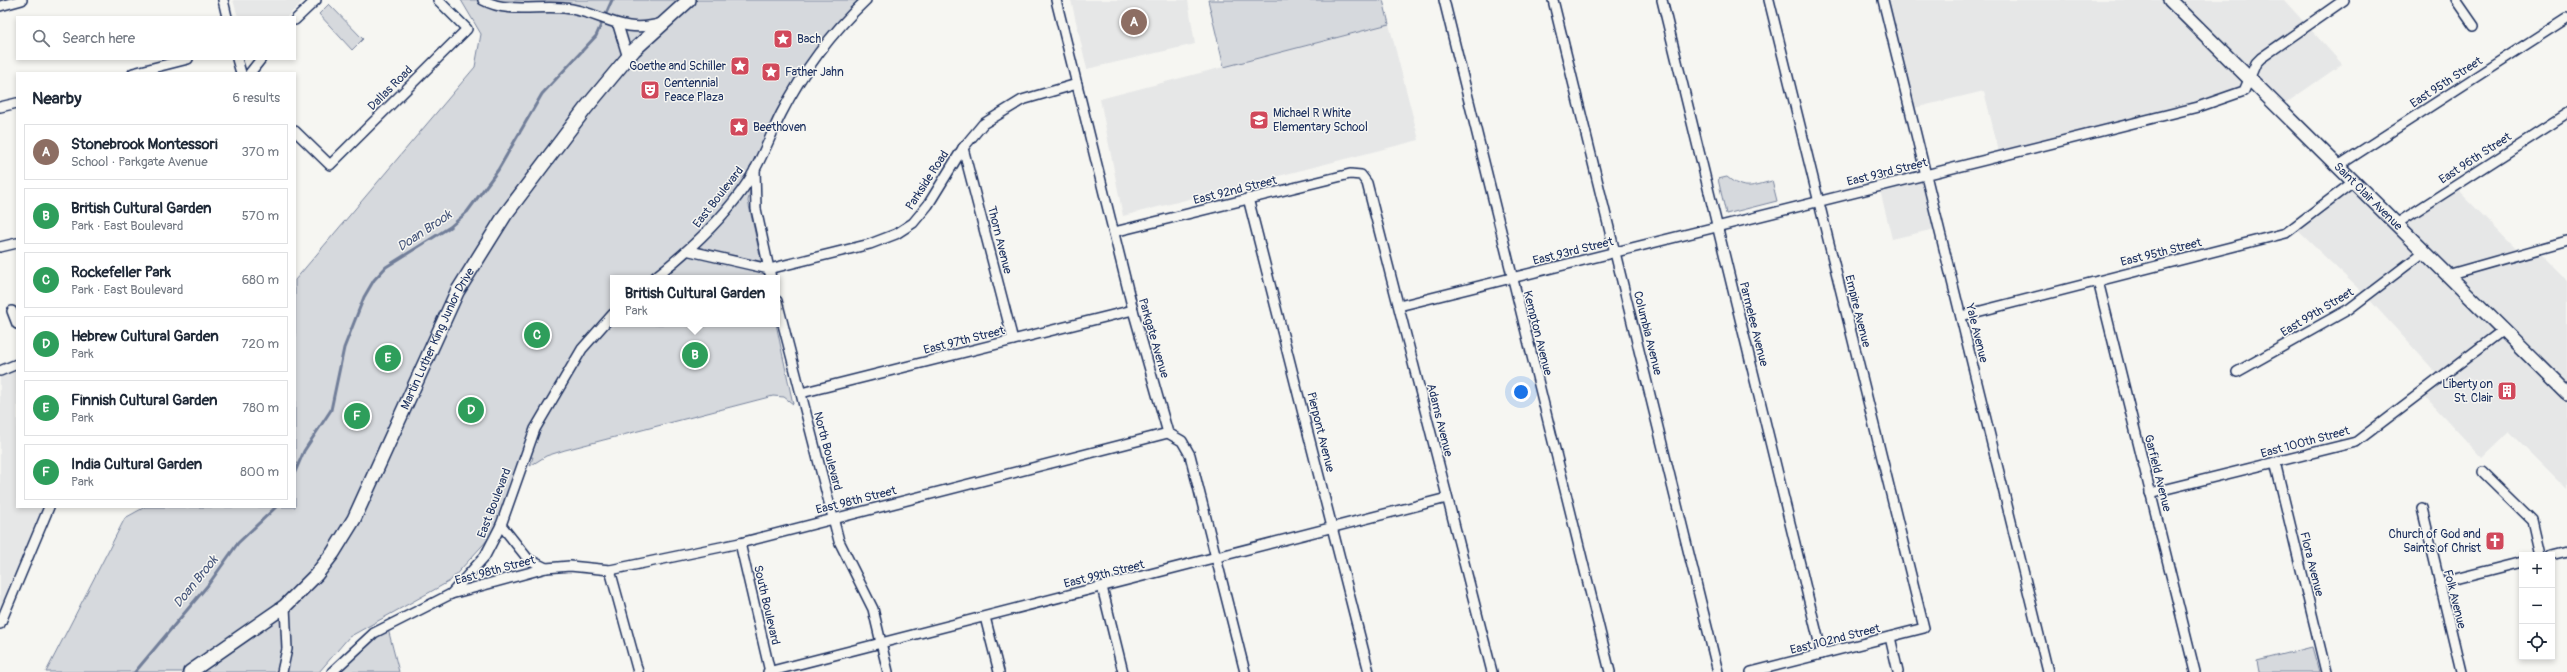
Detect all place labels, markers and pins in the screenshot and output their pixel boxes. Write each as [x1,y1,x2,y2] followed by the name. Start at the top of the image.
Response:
[1121,7,1147,37] pin: A
[772,28,794,50] place icon: Bach
[797,32,821,47] place label: Bach
[729,55,751,77] place icon: Goethe and Schiller
[629,59,727,74] place label: Goethe and Schiller
[760,61,782,83] place icon: Father Jahn
[785,65,844,80] place label: Father Jahn
[664,76,724,105] place label: Centennial Peace Plaza
[639,79,661,101] theatre icon: Centennial Peace Plaza
[1273,106,1368,135] place label: Michael R White Elementary School
[1248,109,1270,131] school or university icon: Michael R White Elementary School
[728,116,750,138] place icon: Beethoven
[753,120,807,135] place label: Beethoven
[524,320,550,350] pin: C
[682,340,708,370] pin: B
[375,343,401,373] pin: E
[2442,377,2494,406] place label: Liberty on St. Clair
[2496,380,2518,402] building icon: Liberty on St. Clair
[458,395,484,425] pin: D
[344,401,370,431] pin: F
[2389,527,2481,556] place label: Church of God and Saints of Christ
[2484,530,2506,552] church icon: Church of God and Saints of Christ

